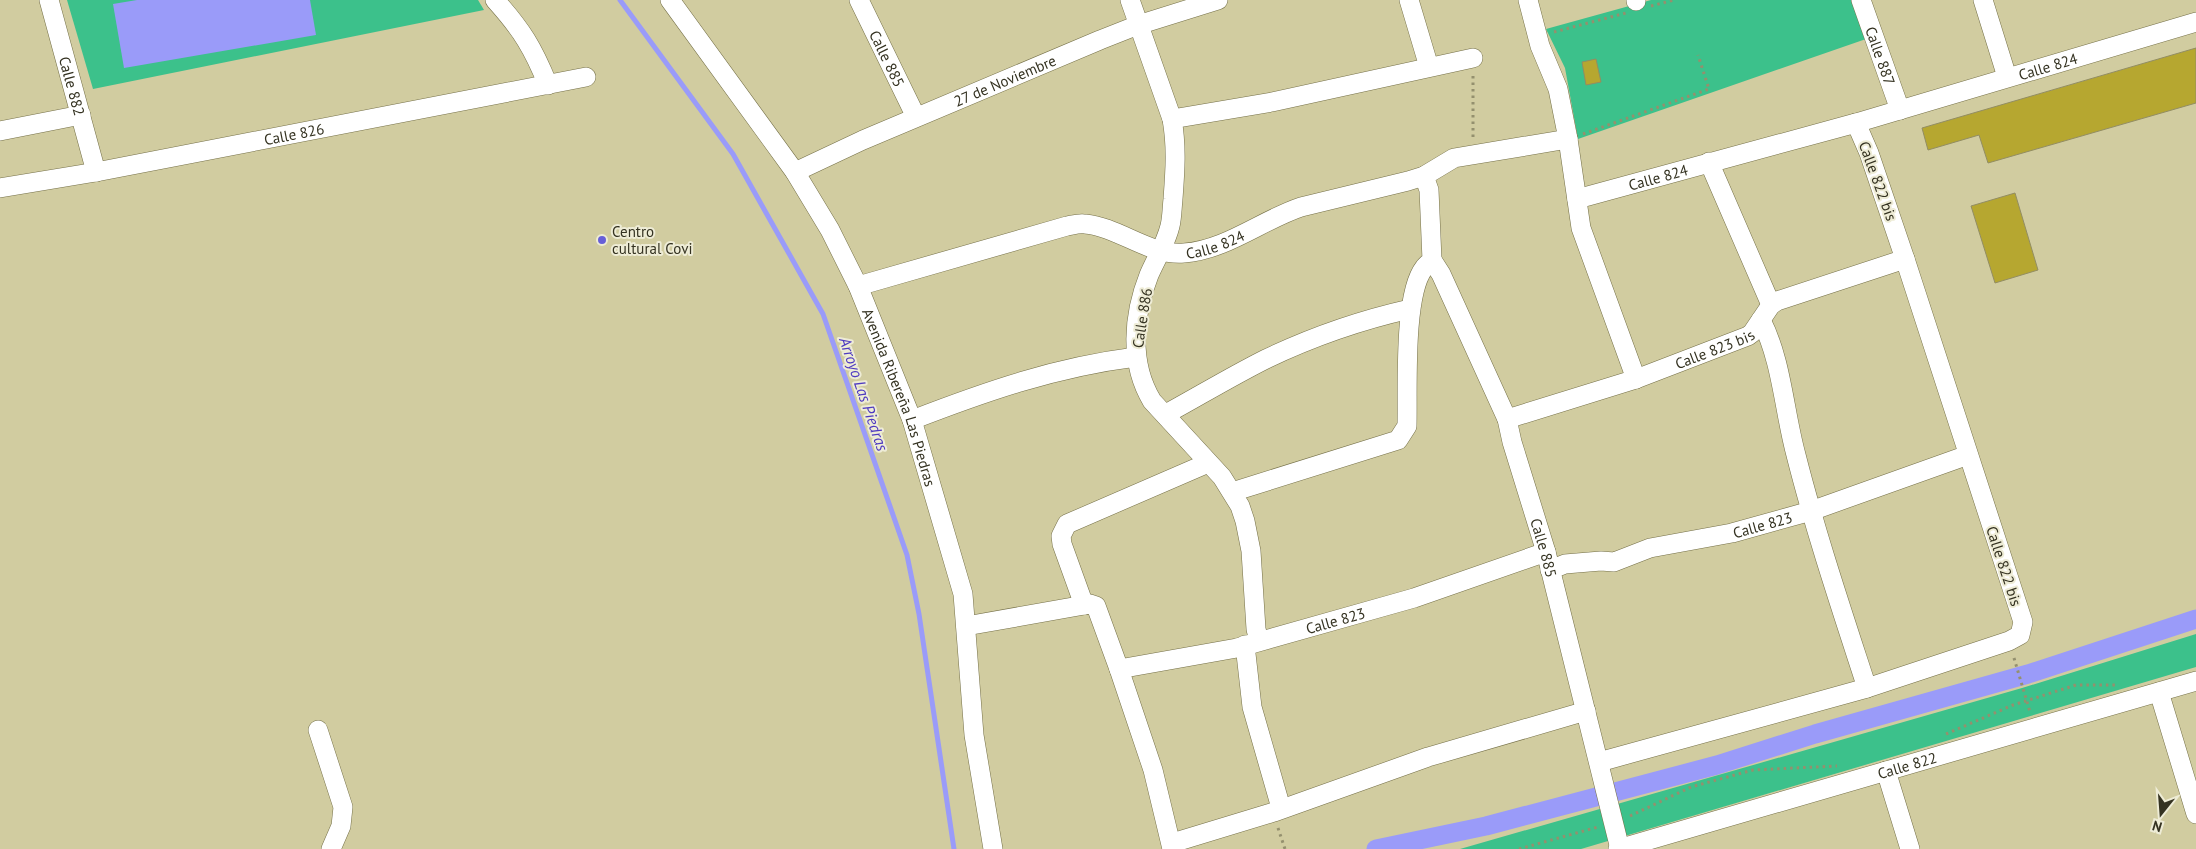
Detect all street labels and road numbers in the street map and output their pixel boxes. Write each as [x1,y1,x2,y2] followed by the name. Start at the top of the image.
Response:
[1862,24,1900,87] street label: Calle 887
[866,27,909,90] street label: Calle 885
[2016,48,2080,84] street label: Calle 824
[951,50,1059,110] street label: 27 de Noviembre
[55,54,90,118] street label: Calle 882
[262,119,326,149] street label: Calle 826
[1855,139,1901,223] street label: Calle 822 bis
[1626,160,1690,194] street label: Calle 824
[1185,225,1247,262] street label: Calle 824
[1128,287,1156,349] street label: Calle 886
[859,306,940,489] street label: Avenida Ribereña Las Piedras
[1672,325,1758,373] street label: Calle 823 bis
[1731,507,1794,542] street label: Calle 823
[1527,516,1561,579] street label: Calle 885
[1982,524,2026,608] street label: Calle 822 bis
[1303,603,1367,638] street label: Calle 823
[1875,747,1939,783] street label: Calle 822

